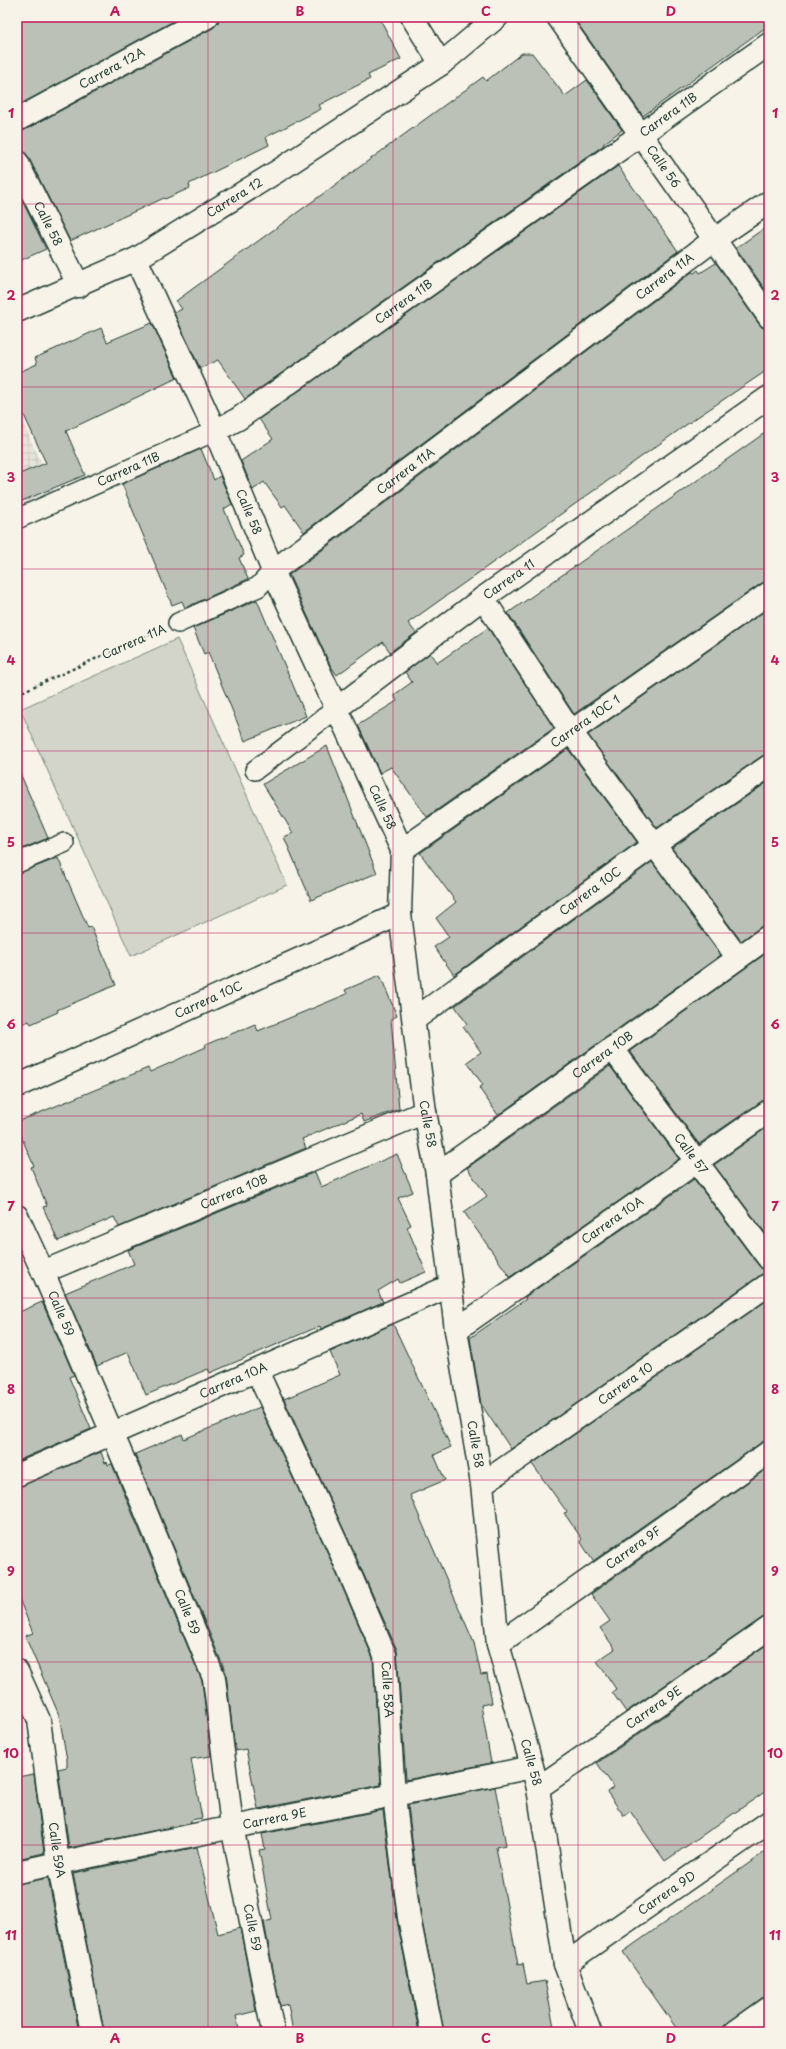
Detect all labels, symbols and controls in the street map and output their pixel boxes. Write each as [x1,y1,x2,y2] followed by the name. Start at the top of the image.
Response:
[110,1,120,20] text: A
[296,1,305,20] text: B
[481,1,491,20] text: C
[666,1,676,20] text: D
[75,42,148,93] street label: Carrera 12A
[635,87,701,141] street label: Carrera 11B
[8,103,14,122] text: 1
[772,103,778,122] text: 1
[643,141,686,191] street label: Calle 56
[202,173,266,221] street label: Carrera 12
[30,198,68,249] street label: Calle 58
[631,248,697,304] street label: Carrera 11A
[371,274,436,328] street label: Carrera 11B
[6,285,16,304] text: 2
[770,285,780,304] text: 2
[372,443,438,498] street label: Carrera 11A
[94,447,162,490] street label: Carrera 11B
[7,467,16,486] text: 3
[771,467,780,486] text: 3
[232,486,267,537] street label: Calle 58
[479,554,538,603] street label: Carrera 11
[99,619,169,663] street label: Carrera 11A
[7,650,16,669] text: 4
[771,650,780,669] text: 4
[546,690,623,751] street label: Carrera 10C 1
[365,781,401,832] street label: Calle 58
[7,832,15,851] text: 5
[771,832,779,851] text: 5
[555,862,625,919] street label: Carrera 10C
[171,976,245,1022] street label: Carrera 10C
[6,1014,16,1033] text: 6
[770,1014,780,1033] text: 6
[568,1026,637,1083] street label: Carrera 10B
[416,1099,442,1149] street label: Calle 58
[670,1129,713,1178] street label: Calle 57
[197,1169,270,1213] street label: Carrera 10B
[577,1192,647,1248] street label: Carrera 10A
[7,1196,15,1215] text: 7
[771,1196,779,1215] text: 7
[44,1288,79,1339] street label: Calle 59
[196,1357,270,1402] street label: Carrera 10A
[594,1357,656,1409] street label: Carrera 10
[7,1379,15,1398] text: 8
[771,1379,779,1398] text: 8
[463,1419,489,1469] street label: Calle 58
[602,1521,664,1573] street label: Carrera 9F
[7,1561,15,1580] text: 9
[771,1561,779,1580] text: 9
[170,1586,205,1637] street label: Calle 59
[377,1661,399,1718] street label: Calle 58A
[622,1681,685,1733] street label: Carrera 9E
[517,1737,547,1788] street label: Calle 58
[3,1743,19,1762] text: 10
[767,1743,783,1762] text: 10
[241,1803,308,1833] street label: Carrera 9E
[45,1821,71,1879] street label: Calle 59A
[634,1866,699,1919] street label: Carrera 9D
[240,1902,267,1953] street label: Calle 59
[5,1925,17,1944] text: 11
[769,1925,781,1944] text: 11
[110,2028,120,2047] text: A
[296,2028,305,2047] text: B
[481,2028,491,2047] text: C
[666,2028,676,2047] text: D

